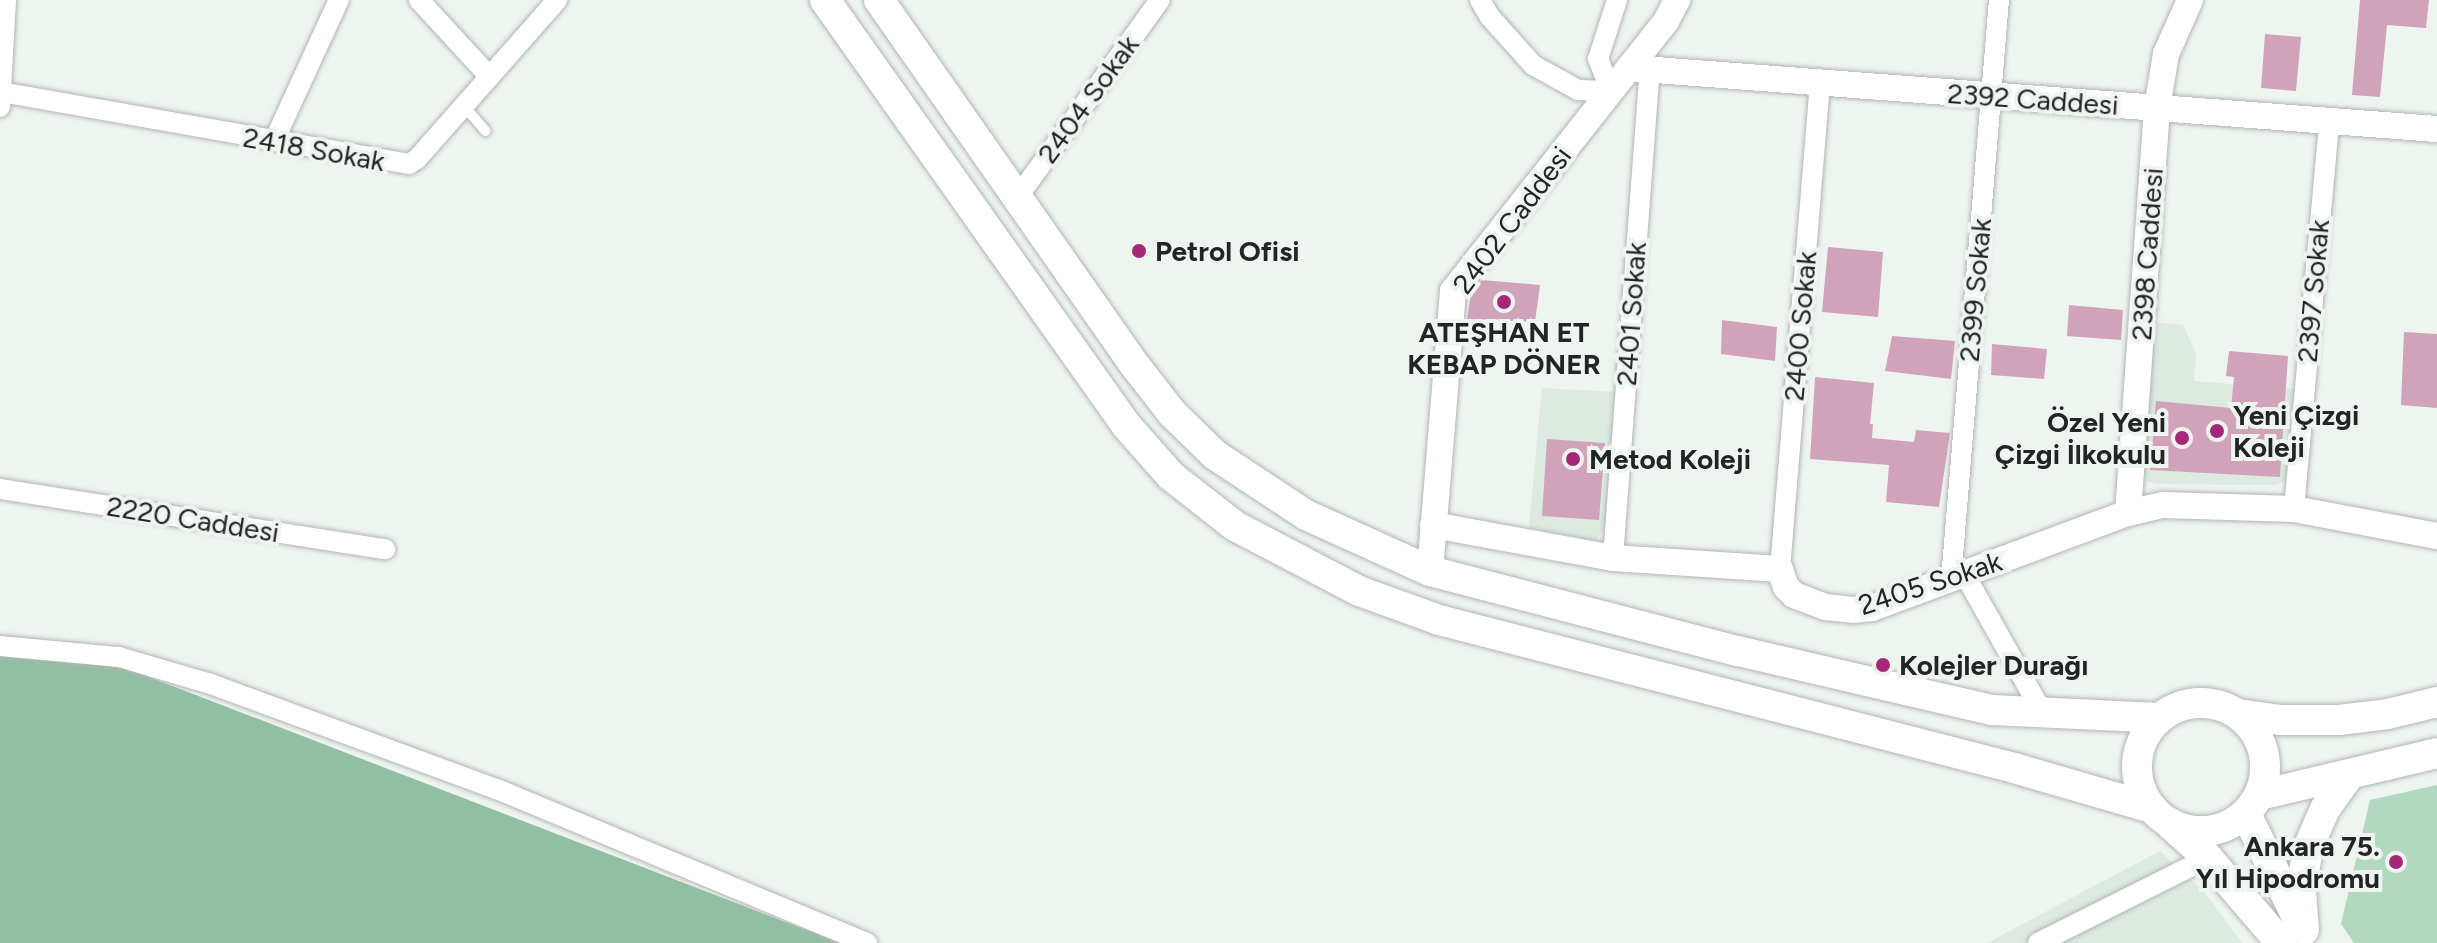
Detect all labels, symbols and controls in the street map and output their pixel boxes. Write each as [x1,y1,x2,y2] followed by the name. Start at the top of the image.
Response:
[1030,29,1146,169] street label: 2404 Sokak
[1946,76,2120,122] street label: 2392 Caddesi
[241,120,387,178] street label: 2418 Sokak
[1446,140,1578,300] street label: 2402 Caddesi
[2124,167,2170,341] street label: 2398 Caddesi
[1952,217,1998,363] street label: 2399 Sokak
[2290,218,2336,364] street label: 2397 Sokak
[1155,234,1300,268] place label: Petrol Ofisi
[1609,241,1653,387] street label: 2401 Sokak
[1130,242,1148,260] marker: Petrol Ofisi
[1777,250,1823,402] street label: 2400 Sokak
[1495,293,1513,311] marker: ATEŞHAN ET KEBAP DÖNER
[1407,315,1601,381] place label: ATEŞHAN ET KEBAP DÖNER
[2233,398,2359,464] place label: Yeni Çizgi Koleji
[1995,405,2166,471] place label: Özel Yeni Çizgi İlkokulu
[2208,422,2226,440] marker: Yeni Çizgi Koleji
[2173,429,2191,447] marker: Özel Yeni Çizgi İlkokulu
[1589,442,1751,476] place label: Metod Koleji
[1564,450,1582,468] marker: Metod Koleji
[104,489,282,549] street label: 2220 Caddesi
[1854,544,2006,622] street label: 2405 Sokak
[1899,648,2089,682] place label: Kolejler Durağı
[1874,656,1892,674] marker: Kolejler Durağı
[2196,829,2380,895] place label: Ankara 75. Yıl Hipodromu
[2387,853,2405,871] marker: Ankara 75. Yıl Hipodromu

